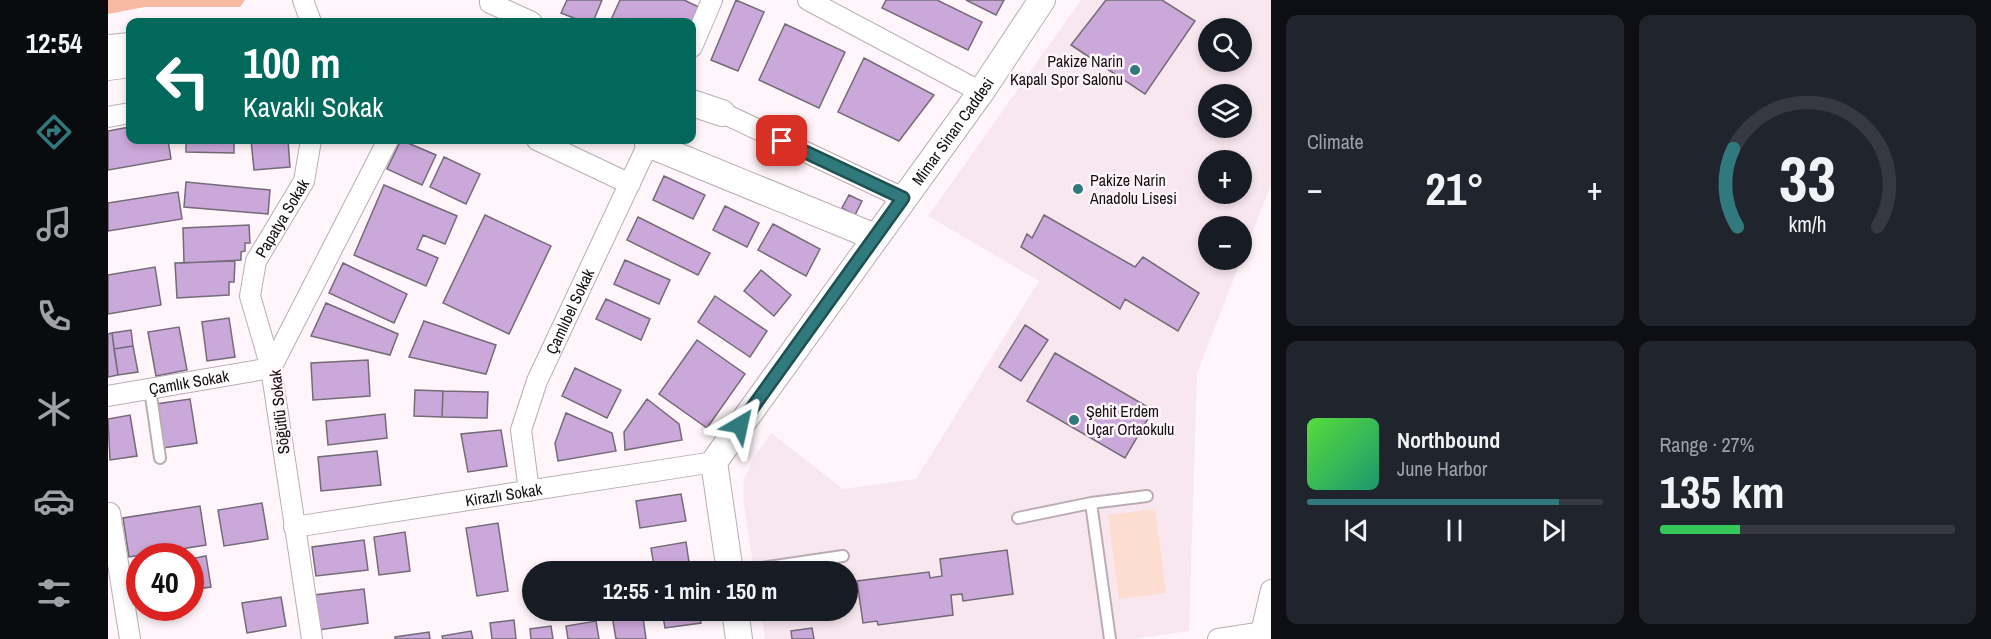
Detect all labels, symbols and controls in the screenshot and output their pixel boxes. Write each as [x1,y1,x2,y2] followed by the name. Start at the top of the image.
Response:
[1198,18,1252,270] map controls
[1198,18,1252,72] button: search
[26,25,82,61] text: 12:54
[243,35,341,91] text: 100 m
[144,42,222,120] icon: left
[1010,50,1123,90] place label: Pakize Narin Kapalı Spor Salonu
[1128,63,1142,77] marker: Pakize Narin Kapalı Spor Salonu
[906,73,999,189] street label: Mimar Sinan Caddesi
[1198,84,1252,138] button: layers
[243,89,383,125] text: Kavaklı Sokak
[33,111,75,153] icon: directions
[756,115,807,166] pin
[765,124,798,157] icon: arrive
[1307,128,1364,155] text: Climate
[1779,136,1836,220] text: 33
[1198,150,1252,204] button: +
[1425,158,1484,219] text: 21°
[1307,166,1323,210] text: −
[1587,166,1602,210] text: +
[1089,169,1177,209] place label: Pakize Narin Anadolu Lisesi
[250,174,314,262] street label: Papatya Sokak
[1071,182,1085,196] marker: Pakize Narin Anadolu Lisesi
[33,203,75,245] icon: music
[1788,211,1826,240] text: km/h
[1198,216,1252,270] button: −
[540,265,599,358] street label: Çamlıbel Sokak
[33,295,75,337] icon: phone
[147,364,231,400] street label: Çamlık Sokak
[264,368,294,455] street label: Söğütlü Sokak
[33,388,75,430] icon: climate
[708,393,772,457] position arrow
[1086,400,1174,440] place label: Şehit Erdem Uçar Ortaokulu
[1067,413,1081,427] marker: Şehit Erdem Uçar Ortaokulu
[1397,425,1500,455] text: Northbound
[1660,431,1754,458] text: Range · 27%
[1397,455,1487,482] text: June Harbor
[1660,461,1785,522] text: 135 km
[464,478,544,511] street label: Kirazlı Sokak
[33,480,75,522] icon: car
[1340,514,1373,547] icon: previous
[1438,514,1471,547] icon: pause
[1537,514,1570,547] icon: next
[126,543,204,621] speed limit sign: 40
[33,572,75,614] icon: filters
[603,576,777,606] text: 12:55 · 1 min · 150 m

